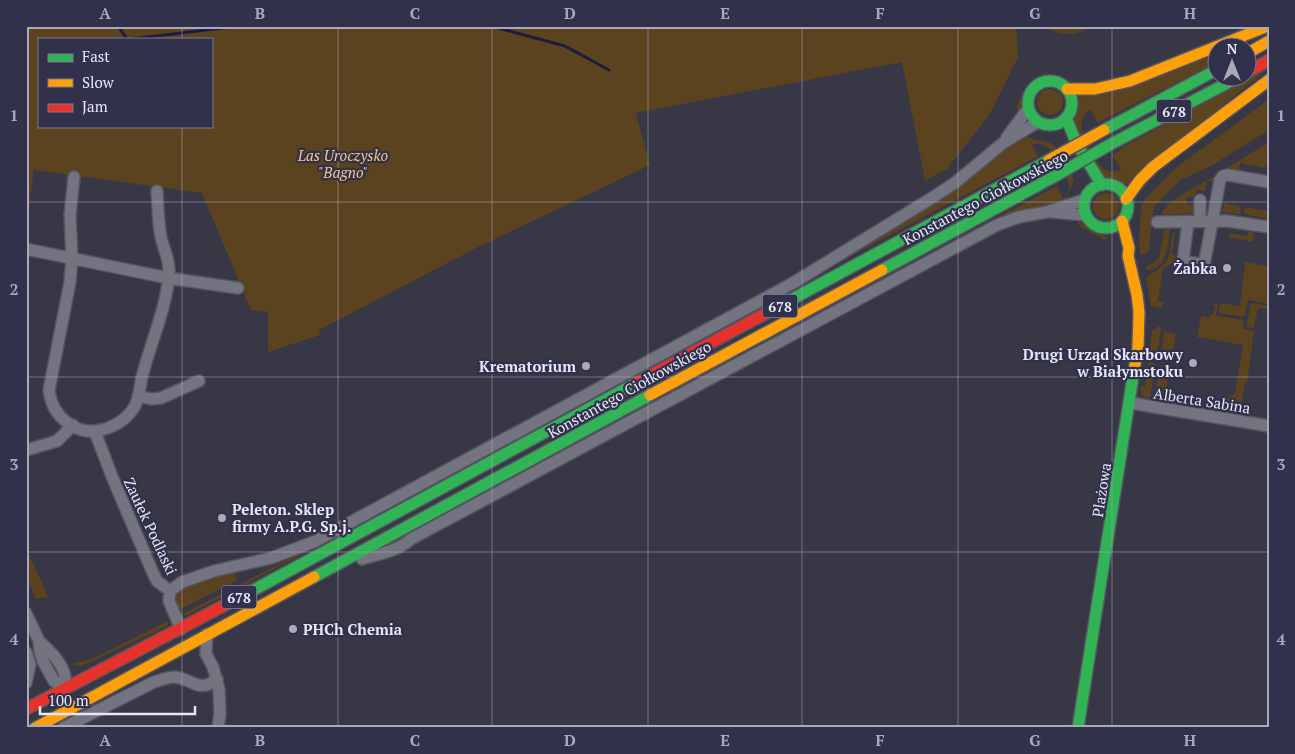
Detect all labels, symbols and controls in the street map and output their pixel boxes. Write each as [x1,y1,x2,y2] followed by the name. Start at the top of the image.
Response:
[99,2,111,24] text: A
[255,2,265,24] text: B
[410,2,420,24] text: C
[564,2,576,24] text: D
[720,2,730,24] text: E
[875,2,885,24] text: F
[1029,2,1041,24] text: G
[1184,2,1196,24] text: H
[38,38,212,128] legend
[1208,38,1258,88] north arrow
[1227,39,1238,58] text: N
[82,46,110,66] text: Fast
[82,72,115,92] text: Slow
[82,96,108,116] text: Jam
[1156,100,1192,122] road number: 678
[9,104,19,126] text: 1
[1276,104,1286,126] text: 1
[297,145,389,182] park label: Las Uroczysko "Bagno"
[899,145,1071,249] street label: Konstantego Ciołkowskiego
[1173,258,1218,278] place label: Żabka
[1221,262,1233,274] marker: Żabka
[9,278,19,300] text: 2
[1276,278,1286,300] text: 2
[762,294,798,318] road number: 678
[544,336,714,442] street label: Konstantego Ciołkowskiego
[1023,344,1184,381] place label: Drugi Urząd Skarbowy w Białymstoku
[479,356,576,376] place label: Krematorium
[1187,357,1199,369] marker: Drugi Urząd Skarbowy w Białymstoku
[580,360,592,372] marker: Krematorium
[1152,382,1252,418] street label: Alberta Sabina
[9,453,19,475] text: 3
[1276,453,1286,475] text: 3
[1087,461,1115,519] street label: Plażowa
[120,474,182,578] street label: Zaułek Podlaski
[232,499,351,536] place label: Peleton. Sklep firmy A.P.G. Sp.j.
[216,512,228,524] marker: Peleton. Sklep firmy A.P.G. Sp.j.
[222,586,256,608] road number: 678
[303,619,403,639] place label: PHCh Chemia
[287,623,299,635] marker: PHCh Chemia
[9,628,19,650] text: 4
[1276,628,1286,650] text: 4
[40,684,195,716] scale bar
[48,690,89,710] text: 100 m
[99,729,111,751] text: A
[255,729,265,751] text: B
[410,729,420,751] text: C
[564,729,576,751] text: D
[720,729,730,751] text: E
[875,729,885,751] text: F
[1029,729,1041,751] text: G
[1184,729,1196,751] text: H

